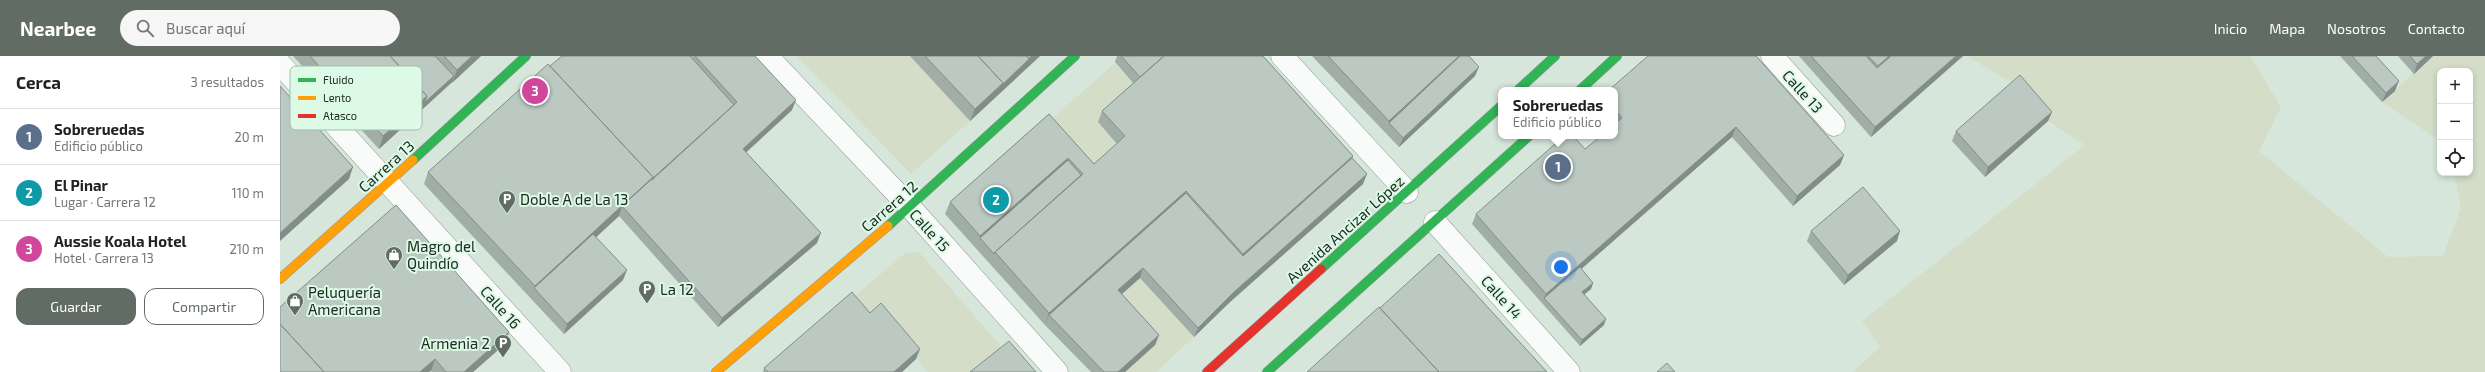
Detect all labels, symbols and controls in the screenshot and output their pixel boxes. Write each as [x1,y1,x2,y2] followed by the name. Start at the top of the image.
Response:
[120,10,400,46] search box
[20,17,96,40] text: Nearbee
[134,17,156,39] icon: search
[166,19,245,37] text: Buscar aquí
[2214,20,2247,37] text: Inicio
[2269,20,2305,37] text: Mapa
[2327,20,2386,37] text: Nosotros
[2408,20,2465,37] text: Contacto
[290,66,422,130] legend
[1779,66,1827,116] street label: Calle 13
[2437,68,2473,176] map controls
[2437,68,2473,104] button: +
[16,72,61,92] text: Cerca
[323,73,354,86] text: Fluido
[191,74,264,90] text: 3 resultados
[522,76,548,106] pin: 3
[1498,87,1618,139] popup
[323,91,351,104] text: Lento
[1513,96,1603,114] text: Sobreruedas
[2437,104,2473,140] button: −
[323,109,357,122] text: Atasco
[1513,114,1602,130] text: Edificio público
[54,120,145,138] text: Sobreruedas
[26,129,32,145] text: 1
[235,129,264,145] text: 20 m
[354,136,418,196] street label: Carrera 13
[54,138,143,154] text: Edificio público
[2437,140,2473,176] button: locate
[1545,152,1571,182] pin: 1
[1283,172,1407,286] street label: Avenida Ancizar López
[54,176,108,194] text: El Pinar
[857,177,921,235] street label: Carrera 12
[25,185,33,201] text: 2
[232,185,264,201] text: 110 m
[983,185,1009,215] pin: 2
[497,189,517,214] parking icon: Doble A de La 13
[520,190,628,208] place label: Doble A de La 13
[54,194,156,210] text: Lugar · Carrera 12
[906,205,954,255] street label: Calle 15
[54,232,187,250] text: Aussie Koala Hotel
[407,237,476,273] place label: Magro del Quindío
[25,241,33,257] text: 3
[229,241,264,257] text: 210 m
[384,245,404,270] shop icon: Magro del Quindío
[54,250,154,266] text: Hotel · Carrera 13
[1551,257,1571,277] your location
[1478,272,1526,322] street label: Calle 14
[637,279,657,304] parking icon: La 12
[660,280,694,298] place label: La 12
[477,282,525,332] street label: Calle 16
[308,283,381,318] place label: Peluquería Americana
[16,288,136,325] button: Guardar
[144,288,264,325] button: Compartir
[285,291,305,316] shop icon: Peluquería Americana
[493,333,513,358] parking icon: Armenia 2
[421,334,490,352] place label: Armenia 2

